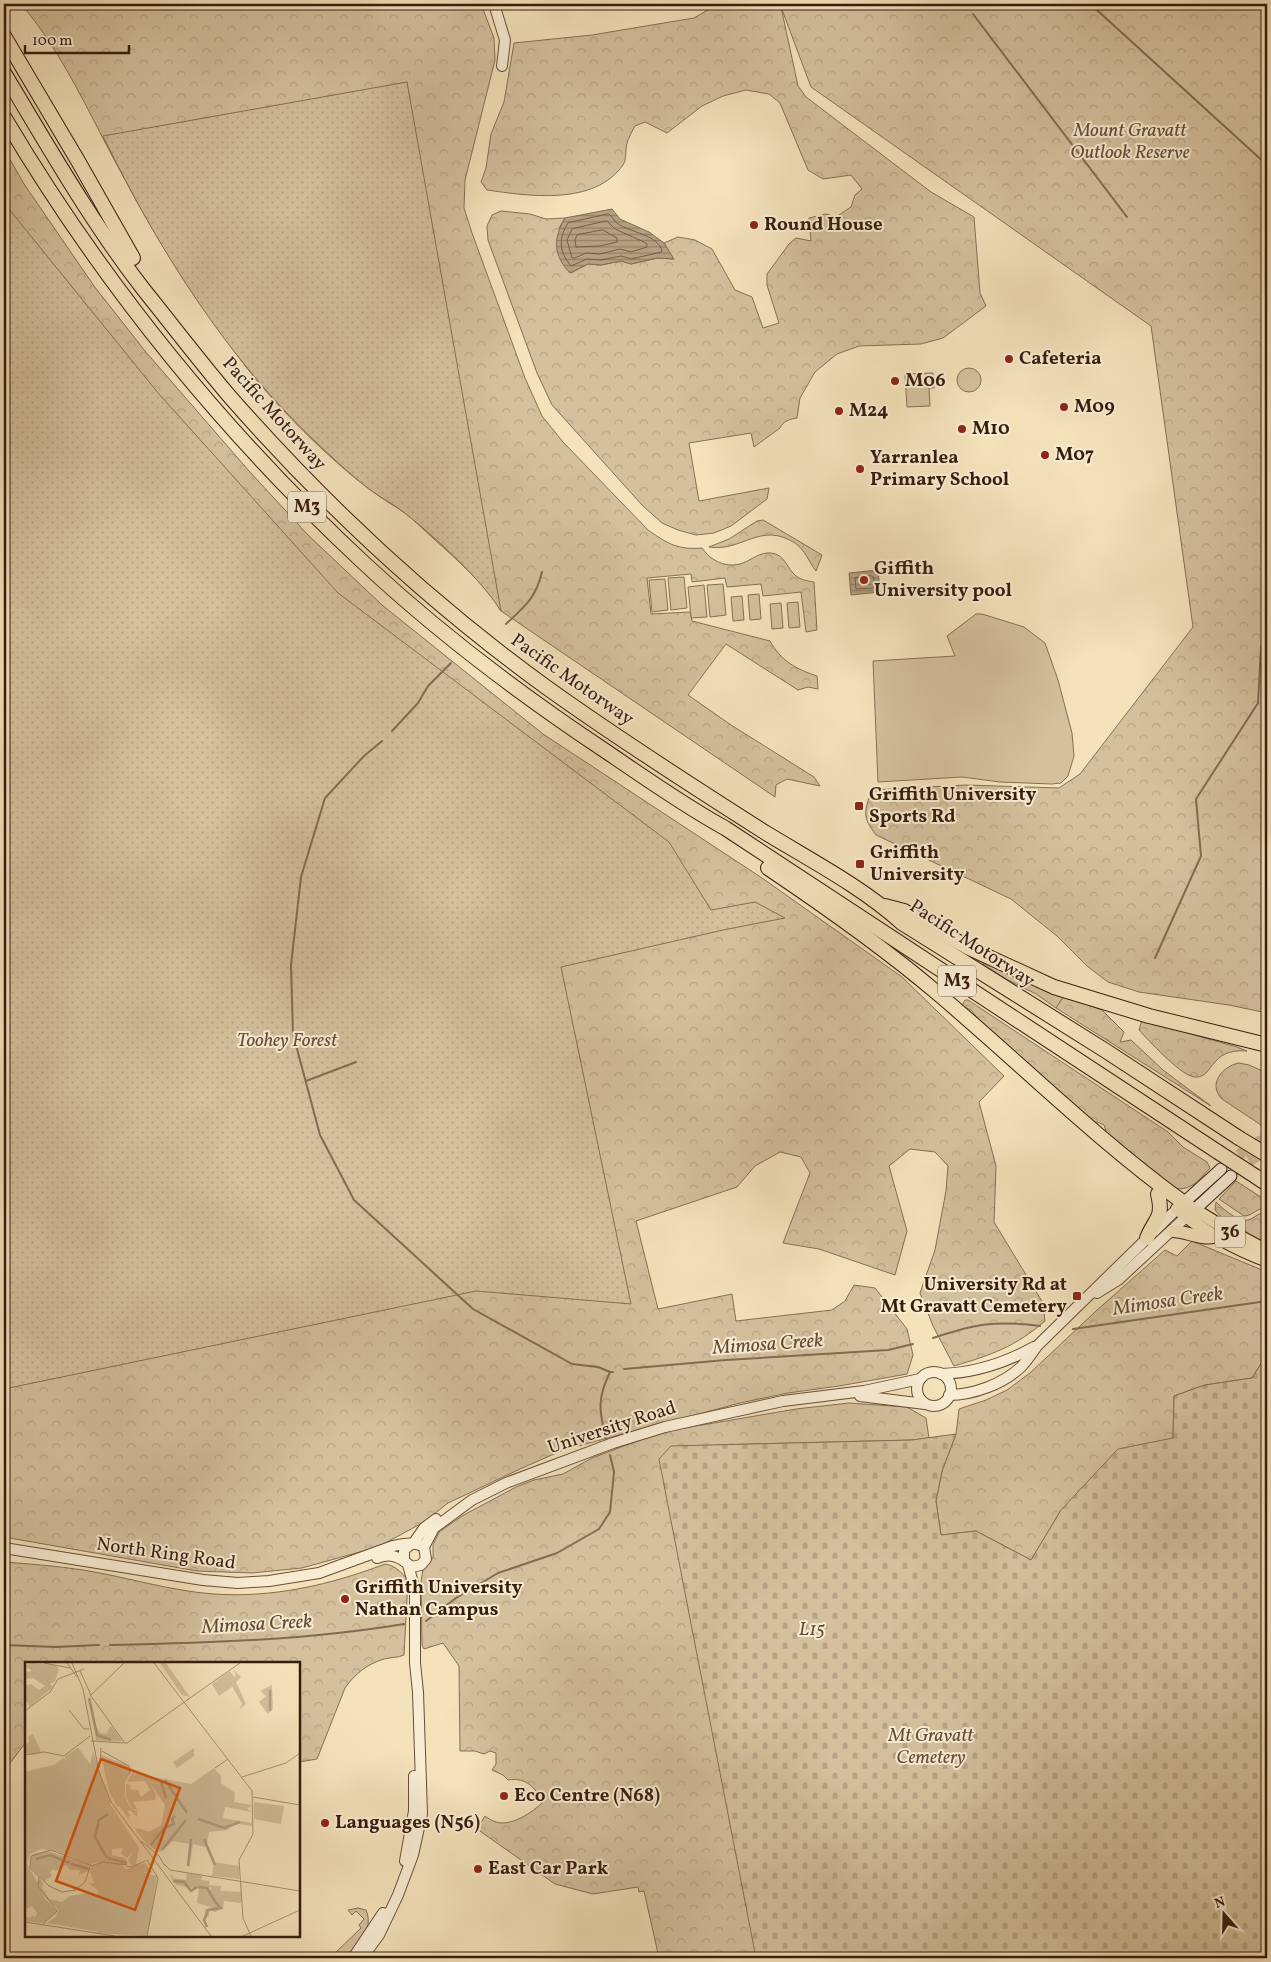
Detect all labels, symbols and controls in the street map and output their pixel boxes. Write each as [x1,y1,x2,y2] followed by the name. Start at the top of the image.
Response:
[25,22,129,54] scale bar
[32,31,72,52] text: 100 m
[1070,118,1190,166] park label: Mount Gravatt Outlook Reserve
[764,212,883,238] place label: Round House
[748,219,760,231] marker: Round House
[1019,346,1102,372] place label: Cafeteria
[216,352,332,476] street label: Pacific Motorway
[1003,353,1015,365] marker: Cafeteria
[905,368,946,394] place label: M06
[889,375,901,387] marker: M06
[1074,394,1115,420] place label: M09
[849,398,888,424] place label: M24
[1058,401,1070,413] marker: M09
[833,405,845,417] marker: M24
[972,416,1010,442] place label: M10
[956,423,968,435] marker: M10
[1055,442,1094,468] place label: M07
[870,445,1009,493] place label: Yarranlea Primary School
[1039,449,1051,461] marker: M07
[854,463,866,475] marker: Yarranlea Primary School
[288,492,326,522] road number: M3
[874,556,1012,604] place label: Giffith University pool
[858,574,870,586] marker: Giffith University pool
[505,628,639,732] street label: Pacific Motorway
[869,782,1037,830] place label: Griffith University Sports Rd
[853,800,865,812] marker: Griffith University Sports Rd
[870,840,965,888] place label: Griffith University
[854,858,866,870] marker: Griffith University
[904,894,1040,994] street label: Pacific Motorway
[938,966,976,996] road number: M3
[237,1028,338,1054] park label: Toohey Forest
[1215,1216,1245,1248] road number: 36
[881,1272,1067,1320] place label: University Rd at Mt Gravatt Cemetery
[1110,1280,1225,1324] water label: Mimosa Creek
[1071,1290,1083,1302] marker: University Rd at Mt Gravatt Cemetery
[711,1327,824,1363] water label: Mimosa Creek
[544,1395,680,1461] street label: University Road
[95,1531,237,1577] street label: North Ring Road
[355,1575,523,1623] place label: Griffith University Nathan Campus
[339,1593,351,1605] marker: Griffith University Nathan Campus
[200,1608,313,1642] water label: Mimosa Creek
[799,1617,825,1643] park label: L15
[25,1662,300,1937] inset map
[888,1723,974,1771] park label: Mt Gravatt Cemetery
[514,1783,660,1809] place label: Eco Centre (N68)
[498,1790,510,1802] marker: Eco Centre (N68)
[335,1810,480,1836] place label: Languages (N56)
[319,1817,331,1829] marker: Languages (N56)
[488,1856,609,1882] place label: East Car Park
[472,1863,484,1875] marker: East Car Park
[1198,1890,1248,1940] north arrow
[1212,1893,1228,1914] text: N

